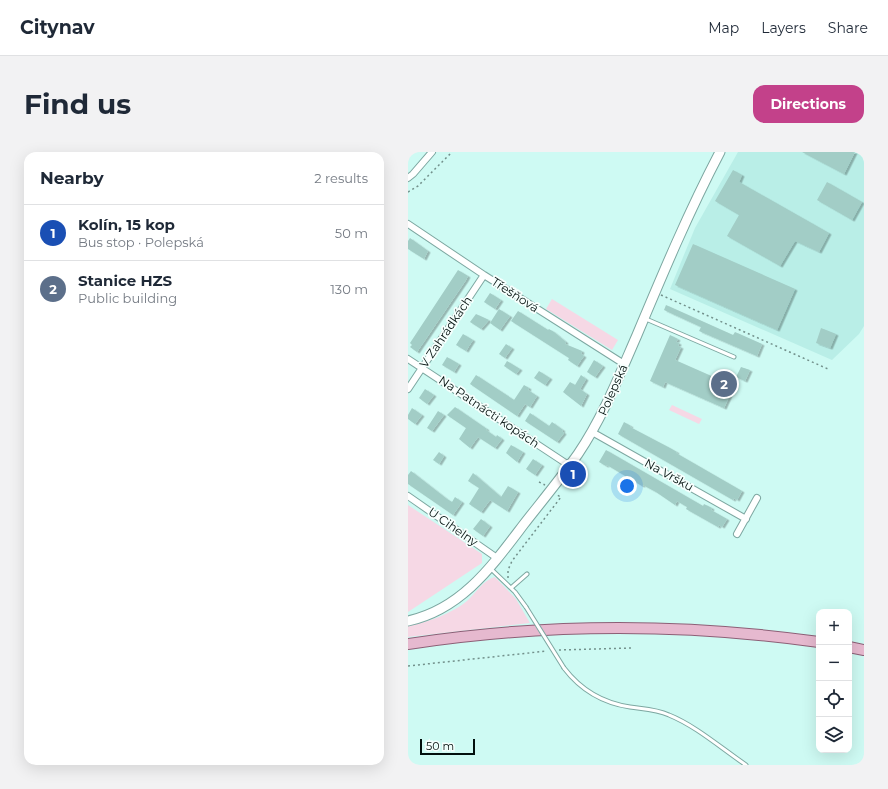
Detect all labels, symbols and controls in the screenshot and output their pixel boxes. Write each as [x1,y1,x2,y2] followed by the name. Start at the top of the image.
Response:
[20,16,95,39] text: Citynav
[708,19,739,37] text: Map
[761,19,806,37] text: Layers
[828,19,868,37] text: Share
[753,85,864,123] button: Directions
[24,87,131,121] text: Find us
[40,168,104,188] text: Nearby
[314,170,368,186] text: 2 results
[78,215,175,234] text: Kolín, 15 kop
[50,225,56,241] text: 1
[335,225,368,241] text: 50 m
[78,234,204,250] text: Bus stop · Polepská
[78,271,172,290] text: Stanice HZS
[489,274,542,315] street label: Třešňová
[49,281,57,297] text: 2
[330,281,368,297] text: 130 m
[78,290,177,306] text: Public building
[416,293,475,370] street label: V Zahrádkách
[595,362,630,418] street label: Polepská
[711,369,737,399] pin: 2
[436,372,542,451] street label: Na Patnácti kopách
[642,455,696,494] street label: Na Vršku
[560,459,586,489] pin: 1
[617,476,637,496] your location
[425,504,481,549] street label: U Cihelny
[816,609,852,753] map controls
[816,609,852,645] button: +
[816,645,852,681] button: −
[816,681,852,717] button: locate
[816,717,852,753] button: layers
[420,737,475,756] scale bar
[426,739,454,753] text: 50 m

